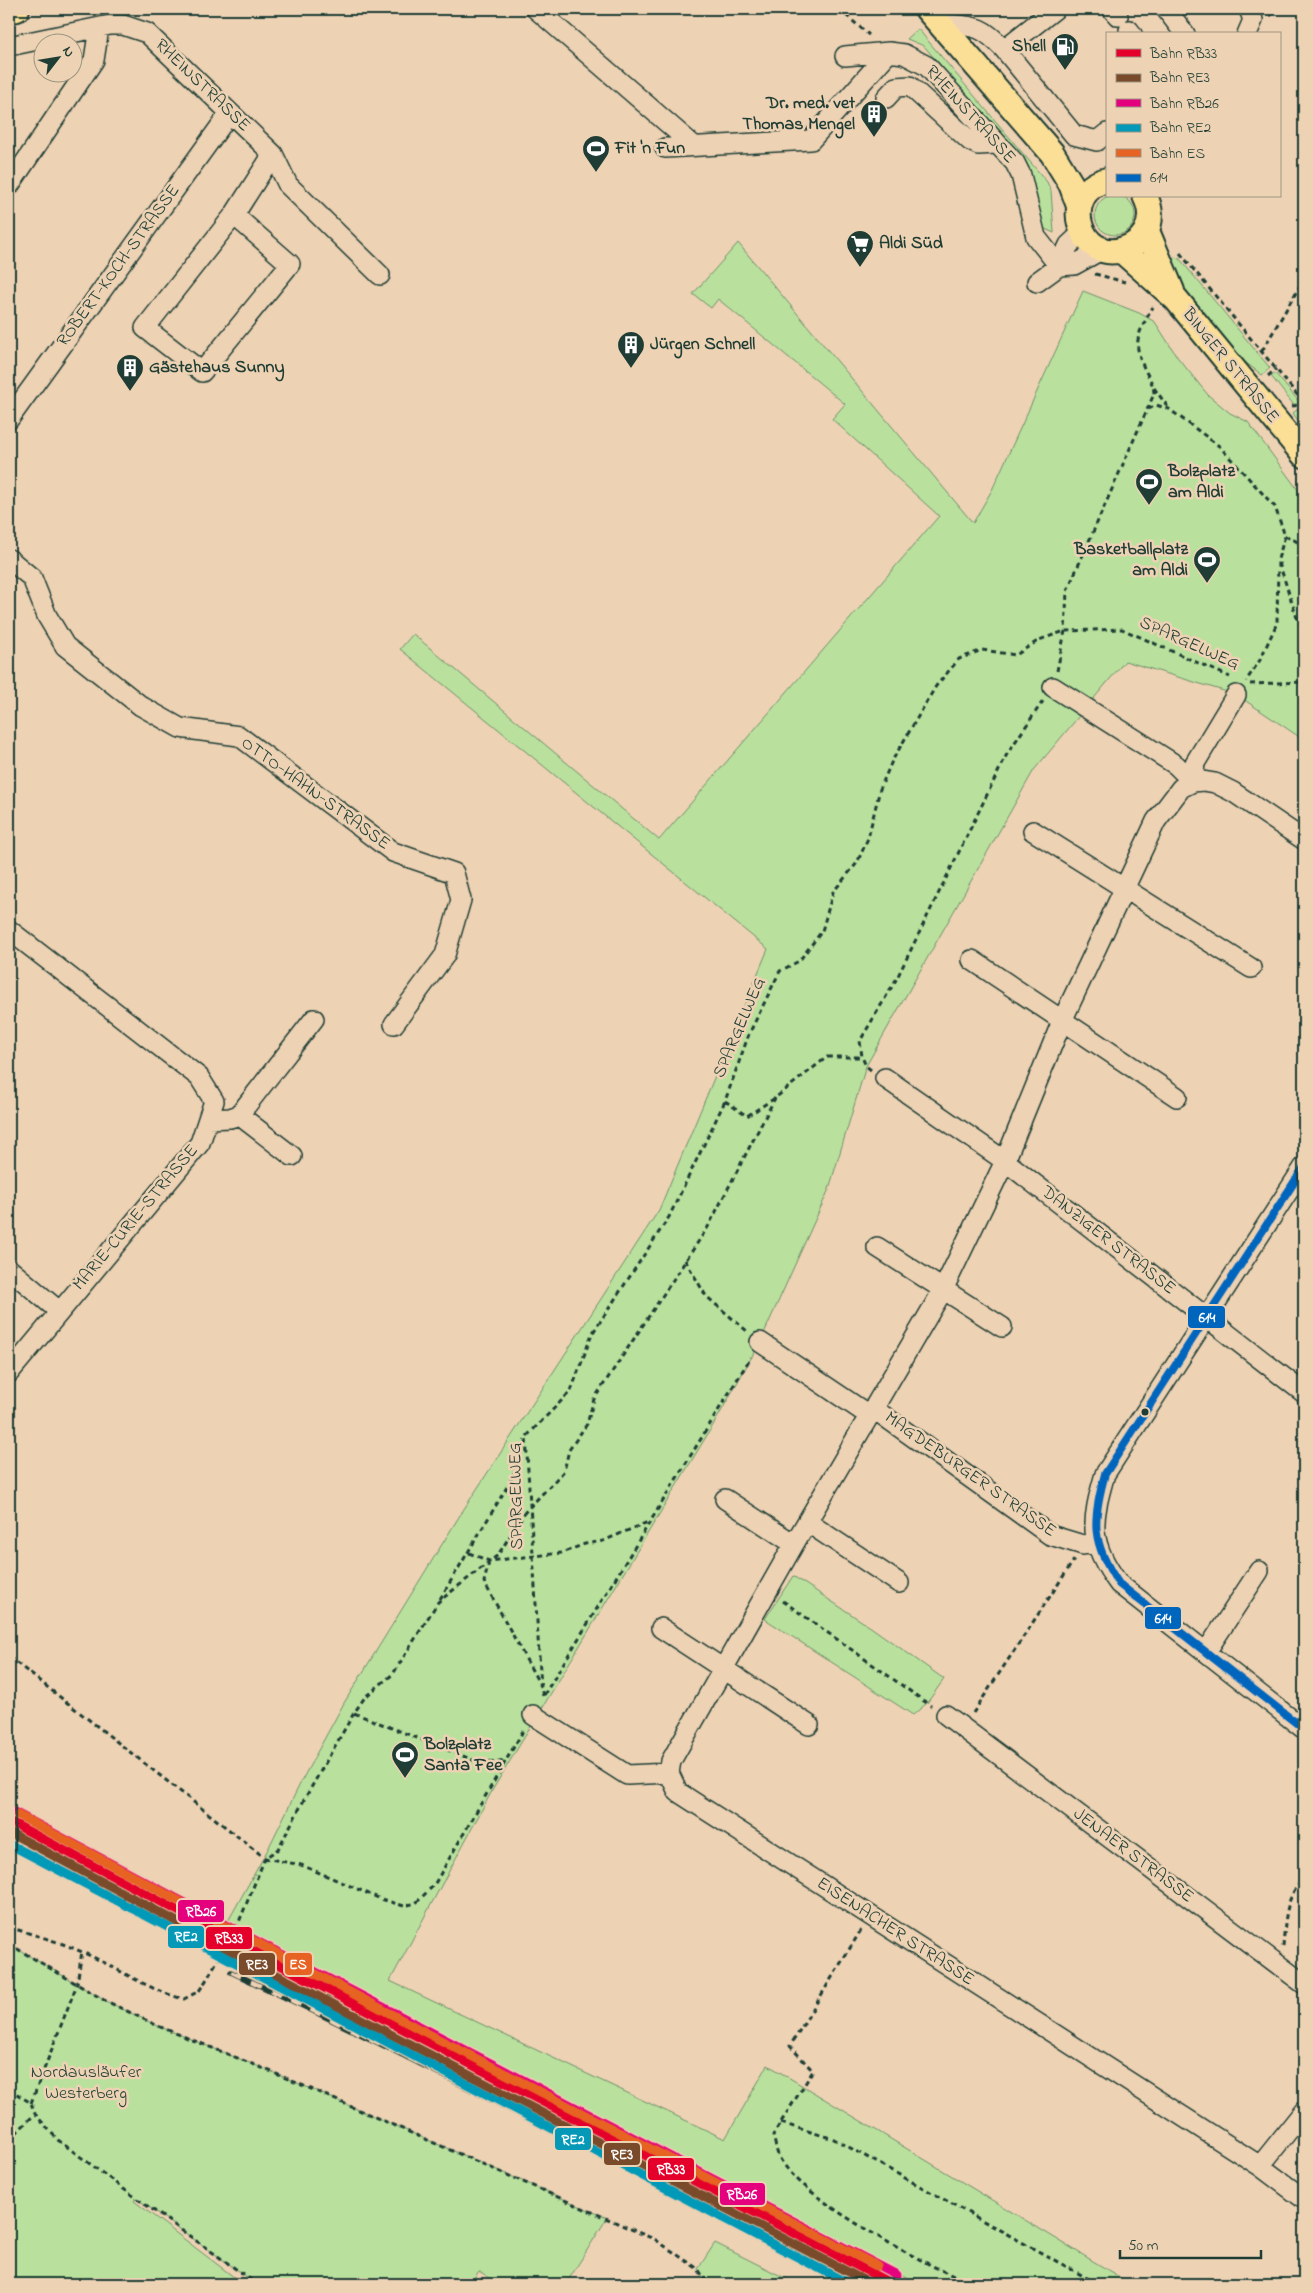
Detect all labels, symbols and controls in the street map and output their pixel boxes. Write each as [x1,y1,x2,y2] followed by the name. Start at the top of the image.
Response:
[32,32,82,82] north arrow
[1050,32,1080,71] fuel station icon: Shell
[1106,32,1280,198] legend
[148,33,256,139] street label: RHEINSTRASSE
[1012,34,1046,60] place label: Shell
[56,43,79,62] text: N
[1149,43,1217,65] text: Bahn RB33
[919,60,1021,170] street label: RHEINSTRASSE
[1149,67,1210,89] text: Bahn RE3
[742,91,856,139] place label: Dr. med. vet Thomas Mengel
[1149,93,1219,115] text: Bahn RB26
[859,99,889,138] building icon: Dr. med. vet Thomas Mengel
[1149,117,1212,139] text: Bahn RE2
[581,134,611,173] sports icon: Fit 'n Fun
[614,136,685,162] place label: Fit 'n Fun
[1149,143,1206,165] text: Bahn ES
[1150,167,1168,189] text: 614
[51,179,187,353] street label: ROBERT-KOCH-STRASSE
[845,229,875,268] supermarket icon: Aldi Süd
[879,231,944,257] place label: Aldi Süd
[1175,302,1285,429] street label: BINGER STRASSE
[616,330,646,369] building icon: Jürgen Schnell
[650,332,755,359] place label: Jürgen Schnell
[115,353,145,392] building icon: Gästehaus Sunny
[149,355,284,382] place label: Gästehaus Sunny
[1167,459,1236,506] place label: Bolzplatz am Aldi
[1134,467,1164,506] sports icon: Bolzplatz am Aldi
[1073,537,1188,584] place label: Basketballplatz am Aldi
[1192,545,1222,584] sports icon: Basketballplatz am Aldi
[1135,610,1243,678] street label: SPARGELWEG
[235,731,395,857] street label: OTTO-HAHN-STRASSE
[707,974,773,1082] street label: SPARGELWEG
[67,1139,205,1297] street label: MARIE-CURIE-STRASSE
[1034,1180,1181,1302] street label: DANZIGER STRASSE
[1187,1305,1226,1329] line badge: 614
[1198,1308,1215,1329] text: 614
[879,1406,1061,1544] street label: MAGDEBURGER STRASSE
[1140,1407,1150,1417] unlabelled marker
[503,1442,531,1550] street label: SPARGELWEG
[1144,1606,1182,1630] line badge: 614
[1154,1609,1171,1630] text: 614
[423,1732,503,1779] place label: Bolzplatz Santa Fee
[390,1740,420,1779] sports icon: Bolzplatz Santa Fee
[1067,1802,1199,1910] street label: JENAER STRASSE
[811,1871,979,1993] street label: EISENACHER STRASSE
[177,1899,225,1923] line badge: RB26
[185,1902,217,1923] text: RB26
[167,1925,205,1949] line badge: RE2
[205,1926,253,1950] line badge: RB33
[173,1927,198,1948] text: RE2
[214,1929,244,1950] text: RB33
[238,1952,276,1976] line badge: RE3
[284,1952,313,1976] line badge: ES
[245,1955,268,1976] text: RE3
[289,1955,307,1976] text: ES
[31,2060,142,2108] park label: Nordausläufer Westerberg
[554,2127,592,2151] line badge: RE2
[560,2130,585,2151] text: RE2
[603,2142,641,2166] line badge: RE3
[610,2145,633,2166] text: RE3
[647,2157,695,2181] line badge: RB33
[656,2160,686,2181] text: RB33
[719,2182,766,2206] line badge: RB26
[726,2185,758,2206] text: RB26
[1120,2228,1262,2260] scale bar
[1128,2235,1159,2257] text: 50 m

